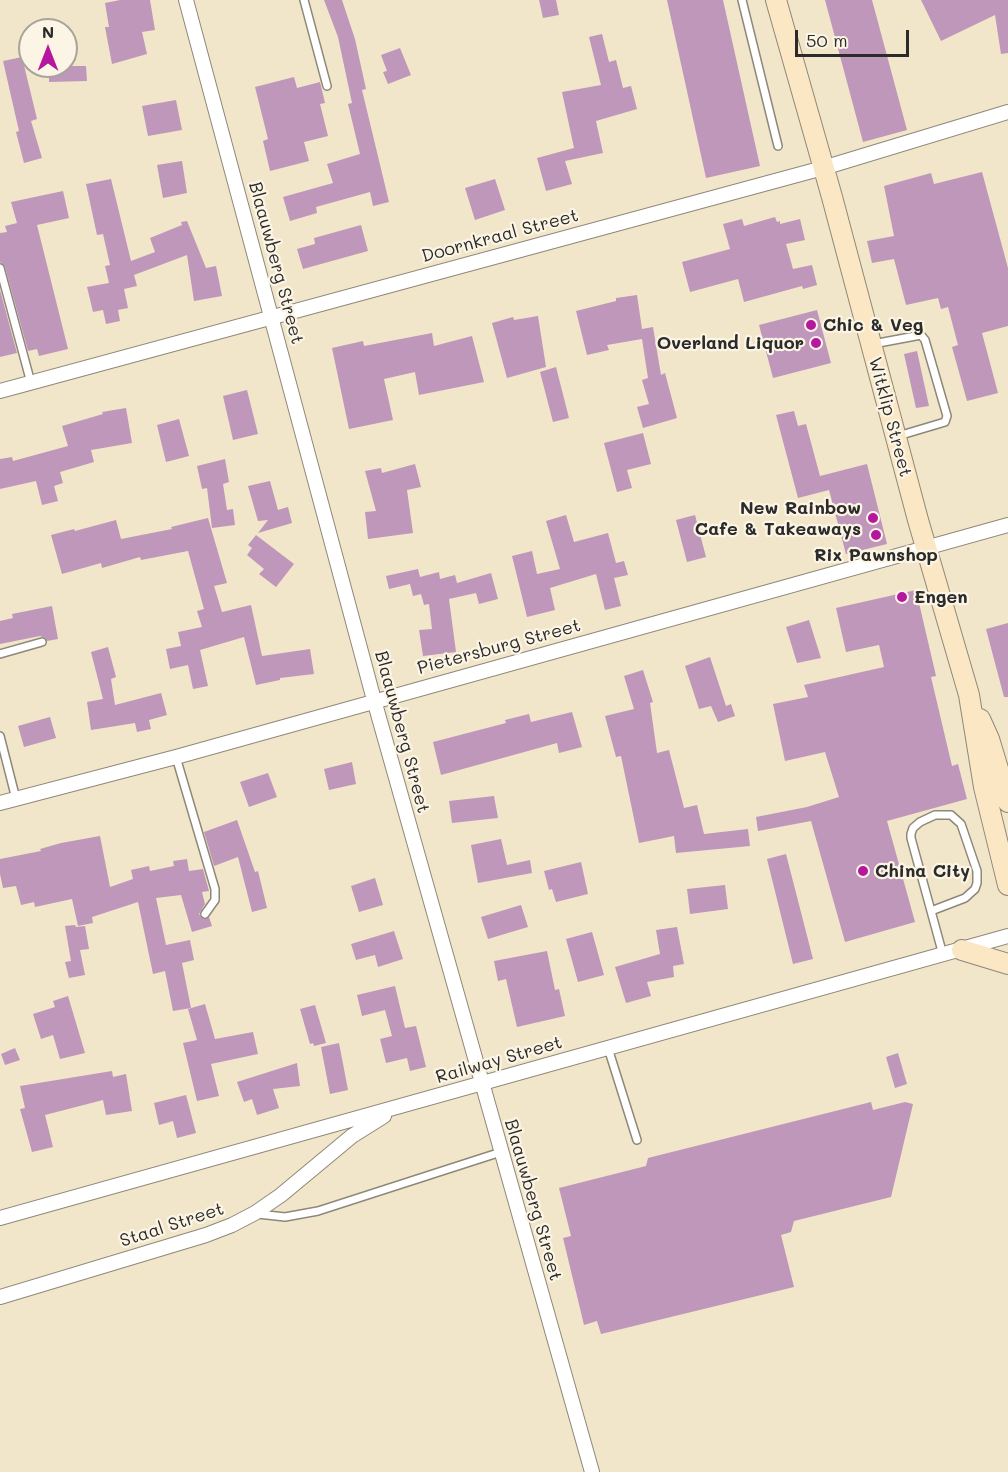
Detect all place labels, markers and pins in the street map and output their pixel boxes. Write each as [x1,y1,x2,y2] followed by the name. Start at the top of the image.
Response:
[823,314,923,336] place label: Chic & Veg
[804,318,818,332] marker: Chic & Veg
[657,332,804,354] place label: Overland Liquor
[809,336,823,350] marker: Overland Liquor
[695,497,861,540] place label: New Rainbow Cafe & Takeaways
[866,511,880,525] marker: New Rainbow Cafe & Takeaways
[869,528,883,542] marker: Rix Pawnshop
[814,544,938,566] place label: Rix Pawnshop
[914,586,968,608] place label: Engen
[895,590,909,604] marker: Engen
[875,860,970,882] place label: China City
[856,864,870,878] marker: China City

